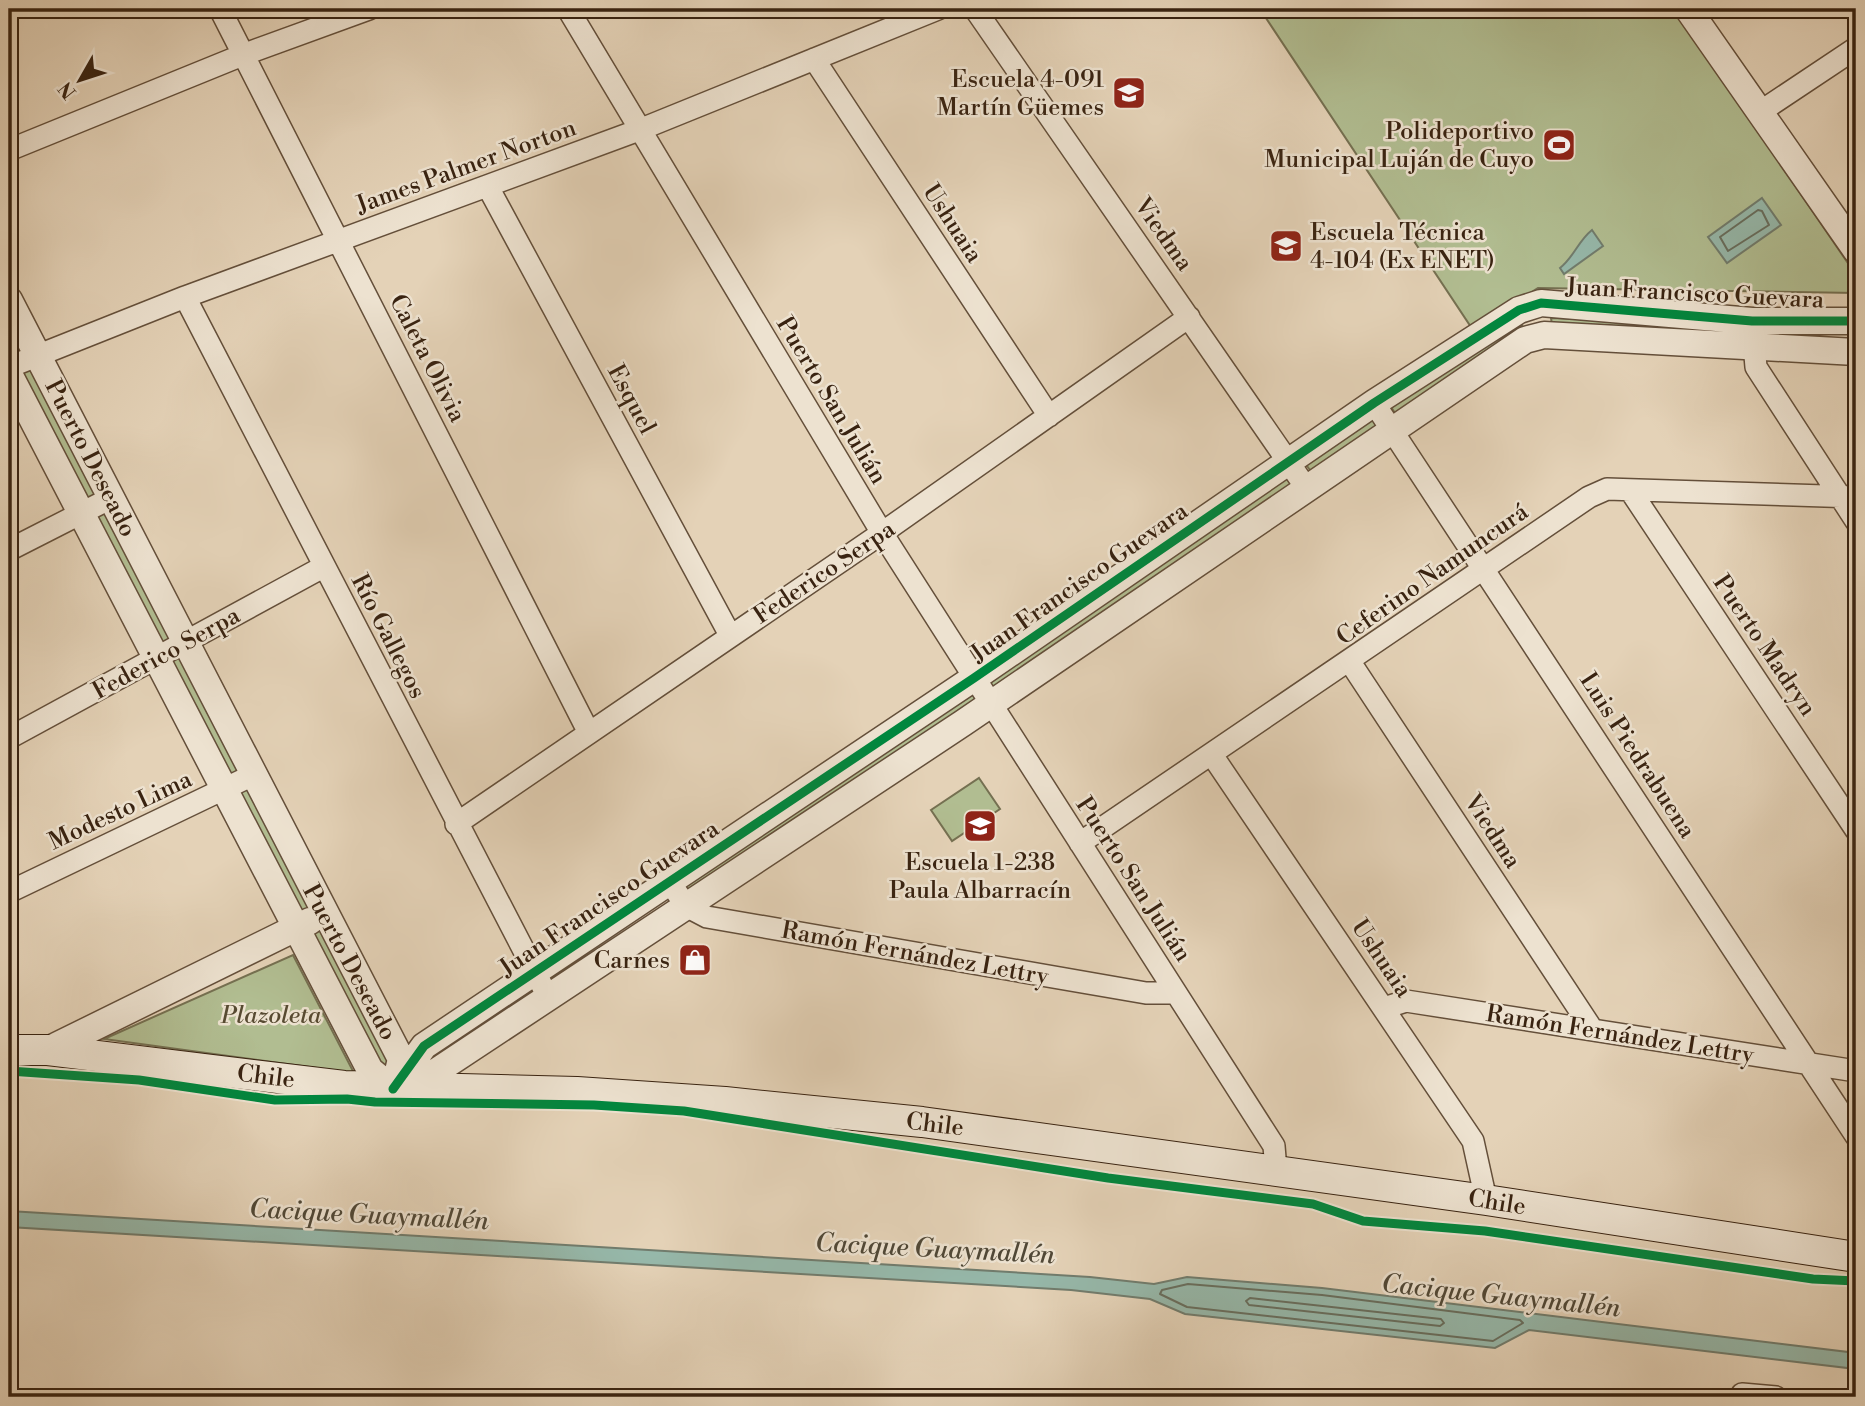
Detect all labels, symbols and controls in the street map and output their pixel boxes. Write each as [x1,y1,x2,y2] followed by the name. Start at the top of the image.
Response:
[46,46,116,116] north arrow
[937,65,1105,123] place label: Escuela 4-091 Martín Güemes
[1110,74,1148,112] school or university icon: Escuela 4-091 Martín Güemes
[54,77,82,103] text: N
[351,113,580,221] street label: James Palmer Norton
[1264,117,1534,175] place label: Polideportivo Municipal Luján de Cuyo
[1540,126,1578,164] sports icon: Polideportivo Municipal Luján de Cuyo
[916,178,989,269] street label: Ushuaia
[1127,191,1200,278] street label: Viedma
[1310,218,1495,276] place label: Escuela Técnica 4-104 (Ex ENET)
[1267,227,1305,265] school or university icon: Escuela Técnica 4-104 (Ex ENET)
[1564,272,1826,316] street label: Juan Francisco Guevara
[382,289,473,428] street label: Caleta Olivia
[769,311,893,490] street label: Puerto San Julián
[600,359,662,440] street label: Esquel
[38,375,143,542] street label: Puerto Deseado
[964,496,1195,670] street label: Juan Francisco Guevara
[1331,497,1535,652] street label: Ceferino Namuncurá
[748,514,902,631] street label: Federico Serpa
[344,569,432,704] street label: Río Gallegos
[1706,569,1823,722] street label: Puerto Madryn
[87,601,246,707] street label: Federico Serpa
[1572,667,1702,845] street label: Luis Piedrabuena
[44,764,198,857] street label: Modesto Lima
[1457,788,1528,875] street label: Viedma
[1069,791,1198,968] street label: Puerto San Julián
[961,807,999,845] school or university icon: Escuela 1-238 Paula Albarracín
[493,814,726,984] street label: Juan Francisco Guevara
[889,848,1071,906] place label: Escuela 1-238 Paula Albarracín
[295,879,403,1046] street label: Puerto Deseado
[1344,914,1419,1004] street label: Ushuaia
[779,916,1051,992] street label: Ramón Fernández Lettry
[676,941,714,979] shop icon: Carnes
[594,946,670,976] place label: Carnes
[1484,999,1756,1071] street label: Ramón Fernández Lettry
[220,1001,322,1031] park label: Plazoleta
[235,1059,296,1095] street label: Chile
[904,1107,965,1143] street label: Chile
[1466,1184,1528,1222] street label: Chile
[248,1193,490,1237] water label: Cacique Guaymallén
[814,1227,1056,1271] water label: Cacique Guaymallén
[1380,1268,1622,1324] water label: Cacique Guaymallén

